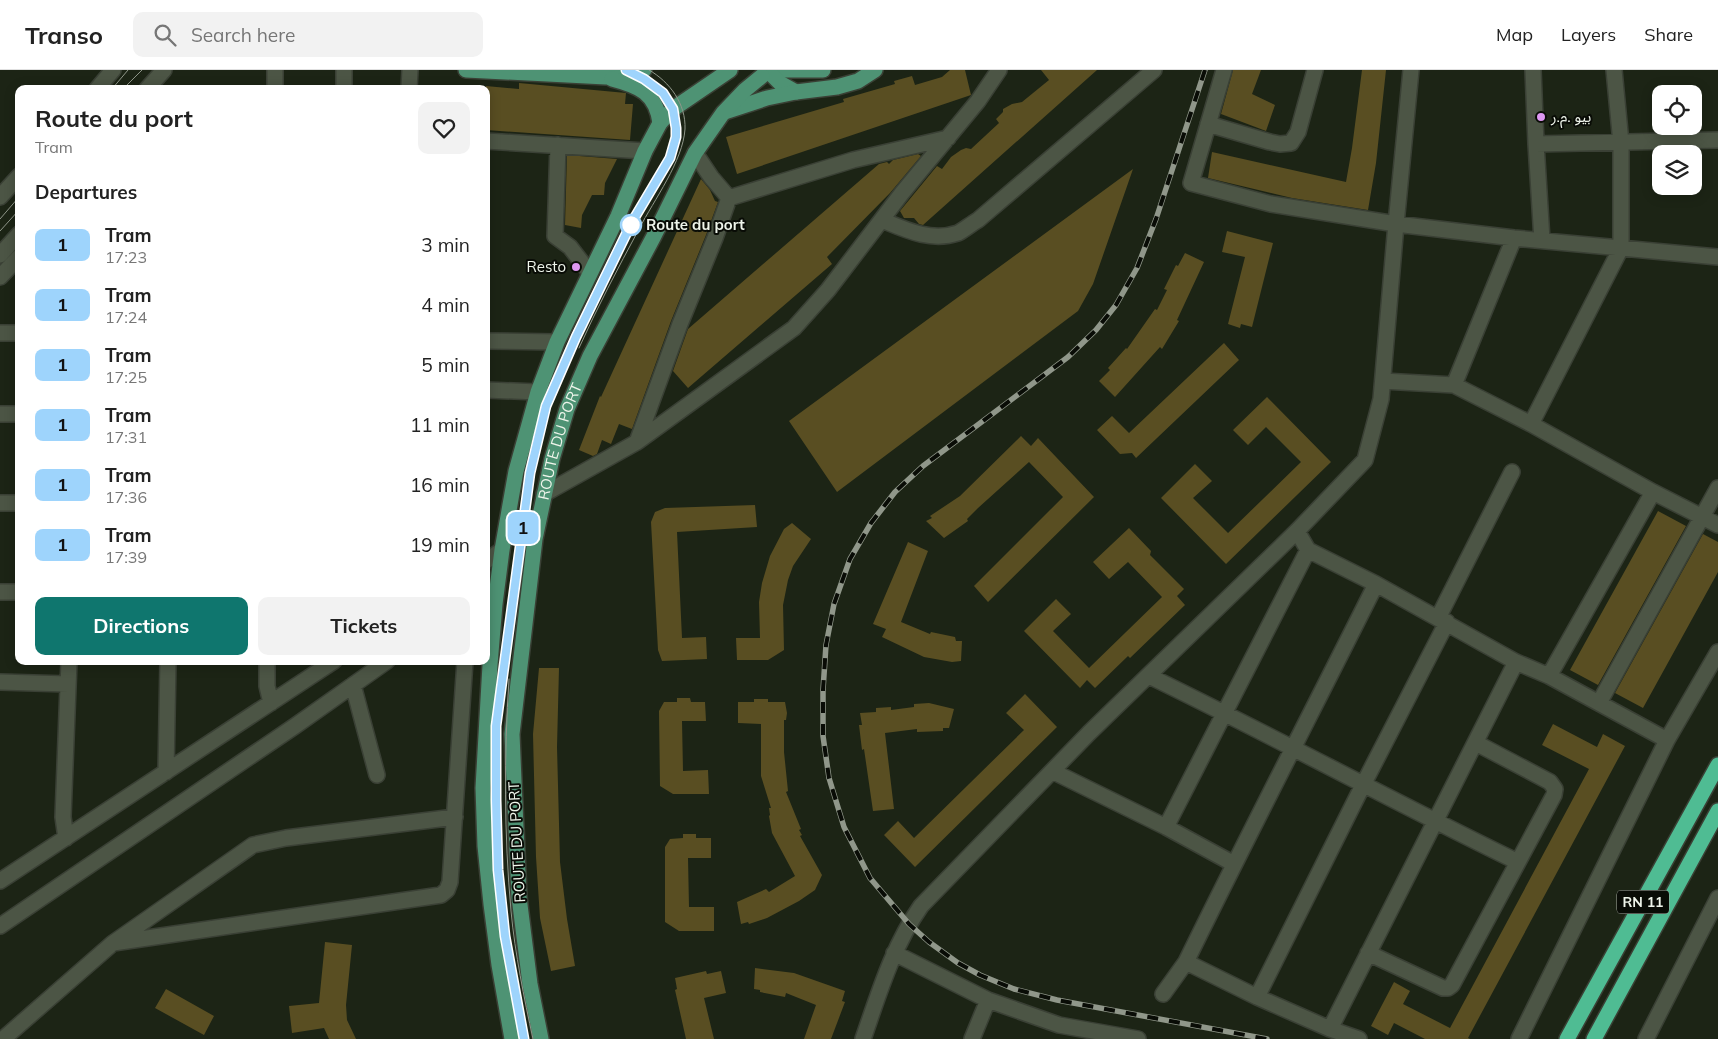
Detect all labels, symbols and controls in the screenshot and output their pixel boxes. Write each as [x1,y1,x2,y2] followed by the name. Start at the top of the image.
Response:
[133,12,483,57] search box
[25,20,103,50] text: Transo
[151,21,179,49] icon: search
[191,23,295,47] text: Search here
[1496,23,1533,46] text: Map
[1561,23,1616,46] text: Layers
[1644,23,1693,46] text: Share
[1652,85,1702,195] map controls
[1652,85,1702,135] button: locate
[418,102,470,154] button: heart
[35,103,193,133] text: Route du port
[1550,107,1591,128] place label: بيو .م.ر
[1535,111,1547,123] marker: بيو .م.ر
[35,137,73,157] text: Tram
[1652,145,1702,195] button: layers
[35,180,137,204] text: Departures
[620,214,642,236] marker: Route du port
[646,215,745,234] place label: Route du port
[105,223,152,247] text: Tram
[57,233,68,256] text: 1
[421,233,470,257] text: 3 min
[105,247,147,267] text: 17:23
[527,257,566,276] place label: Resto
[570,261,582,273] marker: Resto
[105,283,152,307] text: Tram
[57,293,68,316] text: 1
[421,293,470,317] text: 4 min
[105,307,147,327] text: 17:24
[105,343,152,367] text: Tram
[57,353,68,376] text: 1
[421,353,470,377] text: 5 min
[105,367,147,387] text: 17:25
[534,380,586,502] street label: ROUTE DU PORT
[105,403,152,427] text: Tram
[57,413,68,436] text: 1
[410,413,470,437] text: 11 min
[105,427,147,447] text: 17:31
[105,463,152,487] text: Tram
[57,473,68,496] text: 1
[410,473,470,497] text: 16 min
[105,487,147,507] text: 17:36
[507,512,539,544] line badge: 1
[518,516,528,539] text: 1
[105,523,152,547] text: Tram
[57,533,68,556] text: 1
[410,533,470,557] text: 19 min
[105,547,147,567] text: 17:39
[35,597,248,655] button: Directions
[258,597,470,655] button: Tickets
[504,781,529,903] street label: ROUTE DU PORT
[1617,890,1669,914] road number: RN 11

